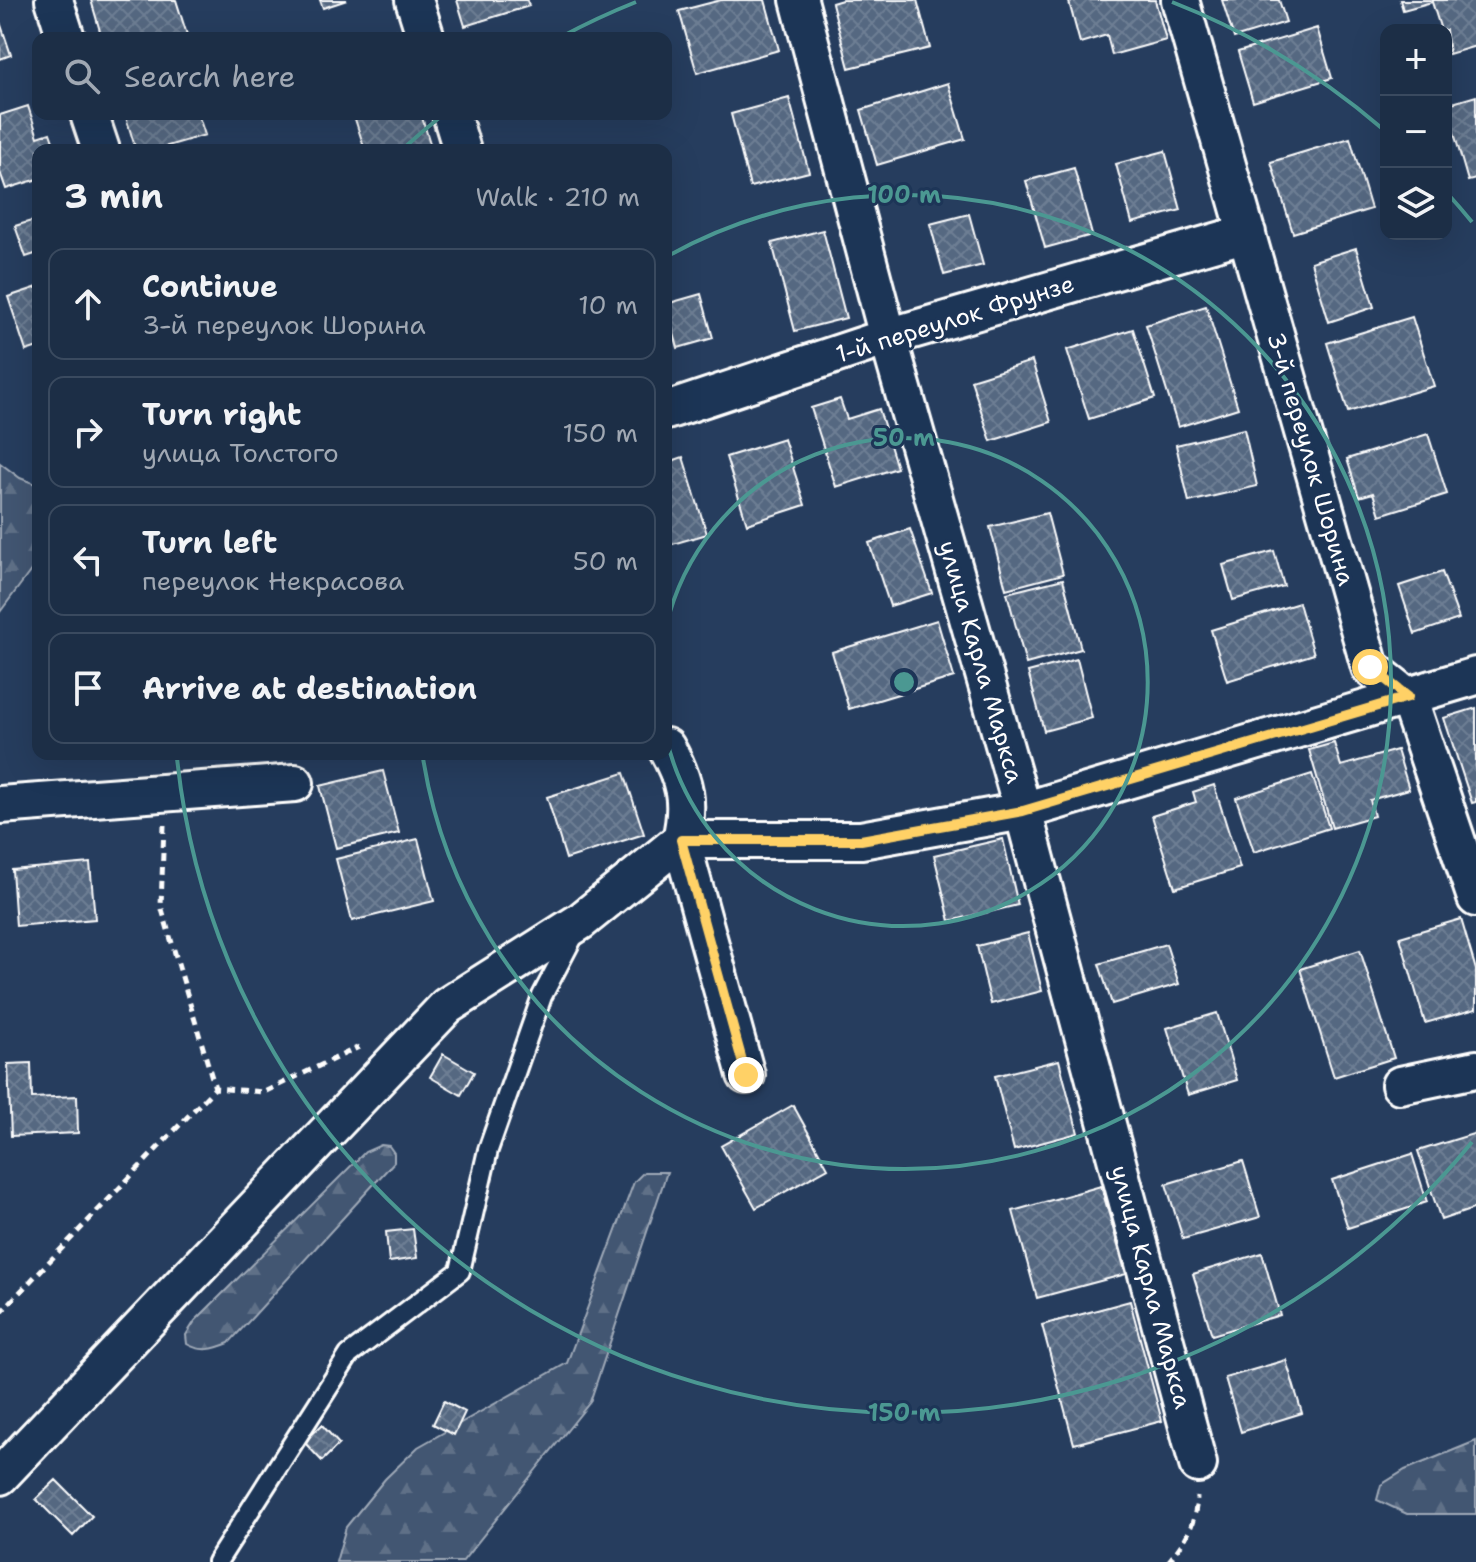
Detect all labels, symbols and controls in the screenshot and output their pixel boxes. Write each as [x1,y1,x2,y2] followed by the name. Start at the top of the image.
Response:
[1380,24,1452,240] map controls
[1380,24,1452,96] button: +
[32,32,672,120] search box
[60,54,104,98] icon: search
[124,56,295,97] text: Search here
[1380,96,1452,168] button: −
[1380,168,1452,240] button: layers
[64,173,163,219] text: 3 min
[476,179,640,214] text: Walk · 210 m
[867,179,941,211] text: 100 m
[142,266,278,307] text: Continue
[832,268,1078,370] street label: 1-й переулок Фрунзе
[66,282,110,326] icon: ahead
[578,287,638,322] text: 10 m
[142,307,426,342] text: 3-й переулок Шорина
[1260,329,1362,589] street label: 3-й переулок Шорина
[142,394,301,435] text: Turn right
[66,410,110,454] icon: right
[562,415,638,450] text: 150 m
[873,422,935,454] text: 50 m
[142,435,339,470] text: улица Толстого
[142,522,277,563] text: Turn left
[931,537,1031,787] street label: улица Карла Маркса
[66,538,110,582] icon: left
[573,543,638,578] text: 50 m
[142,563,404,598] text: переулок Некрасова
[1352,649,1388,685] route start
[66,666,110,710] icon: arrive
[142,668,477,709] text: Arrive at destination
[890,668,918,696] centre of rings
[728,1057,764,1093] route end
[1103,1162,1199,1412] street label: улица Карла Маркса
[868,1397,940,1429] text: 150 m

